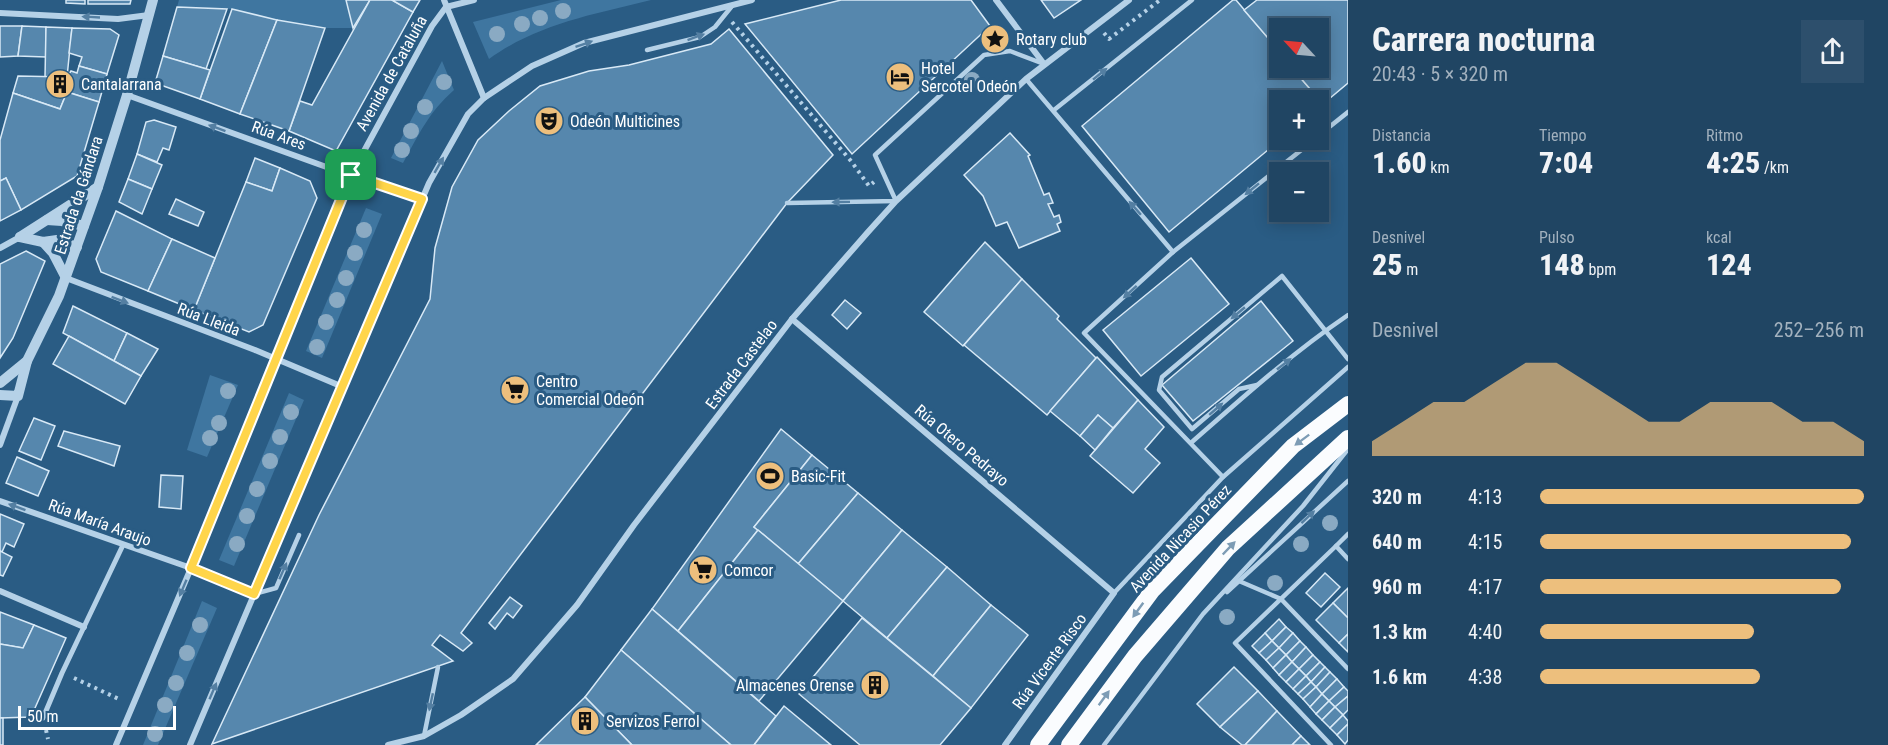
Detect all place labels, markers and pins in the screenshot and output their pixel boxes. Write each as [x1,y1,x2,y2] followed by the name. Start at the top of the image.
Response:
[979,23,1011,55] place icon: Rotary club
[1016,30,1087,49] place label: Rotary club
[921,59,1017,96] place label: Hotel Sercotel Odeón
[884,61,916,93] hotel icon: Hotel Sercotel Odeón
[44,68,76,100] building icon: Cantalarrana
[81,75,162,94] place label: Cantalarrana
[533,105,565,137] theatre icon: Odeón Multicines
[570,112,680,131] place label: Odeón Multicines
[325,149,376,200] pin
[536,372,644,409] place label: Centro Comercial Odeón
[499,374,531,406] supermarket icon: Centro Comercial Odeón
[754,460,786,492] sports icon: Basic-Fit
[791,467,846,486] place label: Basic-Fit
[687,554,719,586] supermarket icon: Comcor
[724,561,774,580] place label: Comcor
[859,669,891,701] building icon: Almacenes Orense
[736,676,854,695] place label: Almacenes Orense
[569,705,601,737] building icon: Servizos Ferrol
[606,712,700,731] place label: Servizos Ferrol

